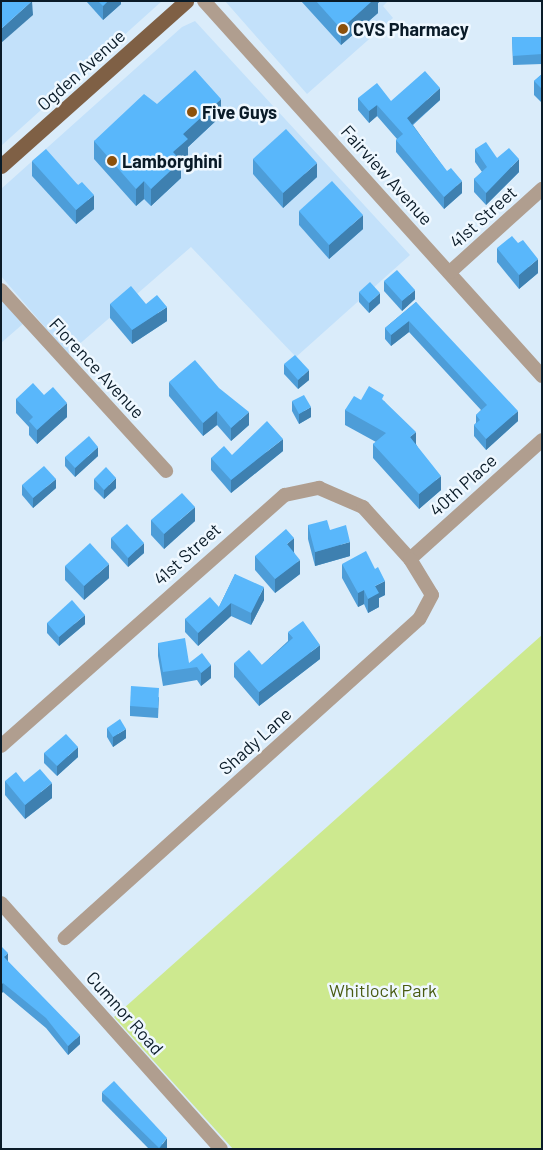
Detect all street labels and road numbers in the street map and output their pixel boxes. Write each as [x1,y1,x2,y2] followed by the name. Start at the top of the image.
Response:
[33,25,129,115] street label: Ogden Avenue
[337,121,437,229] street label: Fairview Avenue
[445,181,521,253] street label: 41st Street
[45,313,149,423] street label: Florence Avenue
[425,449,501,521] street label: 40th Place
[149,518,225,590] street label: 41st Street
[214,703,296,779] street label: Shady Lane
[82,967,168,1059] street label: Cumnor Road

